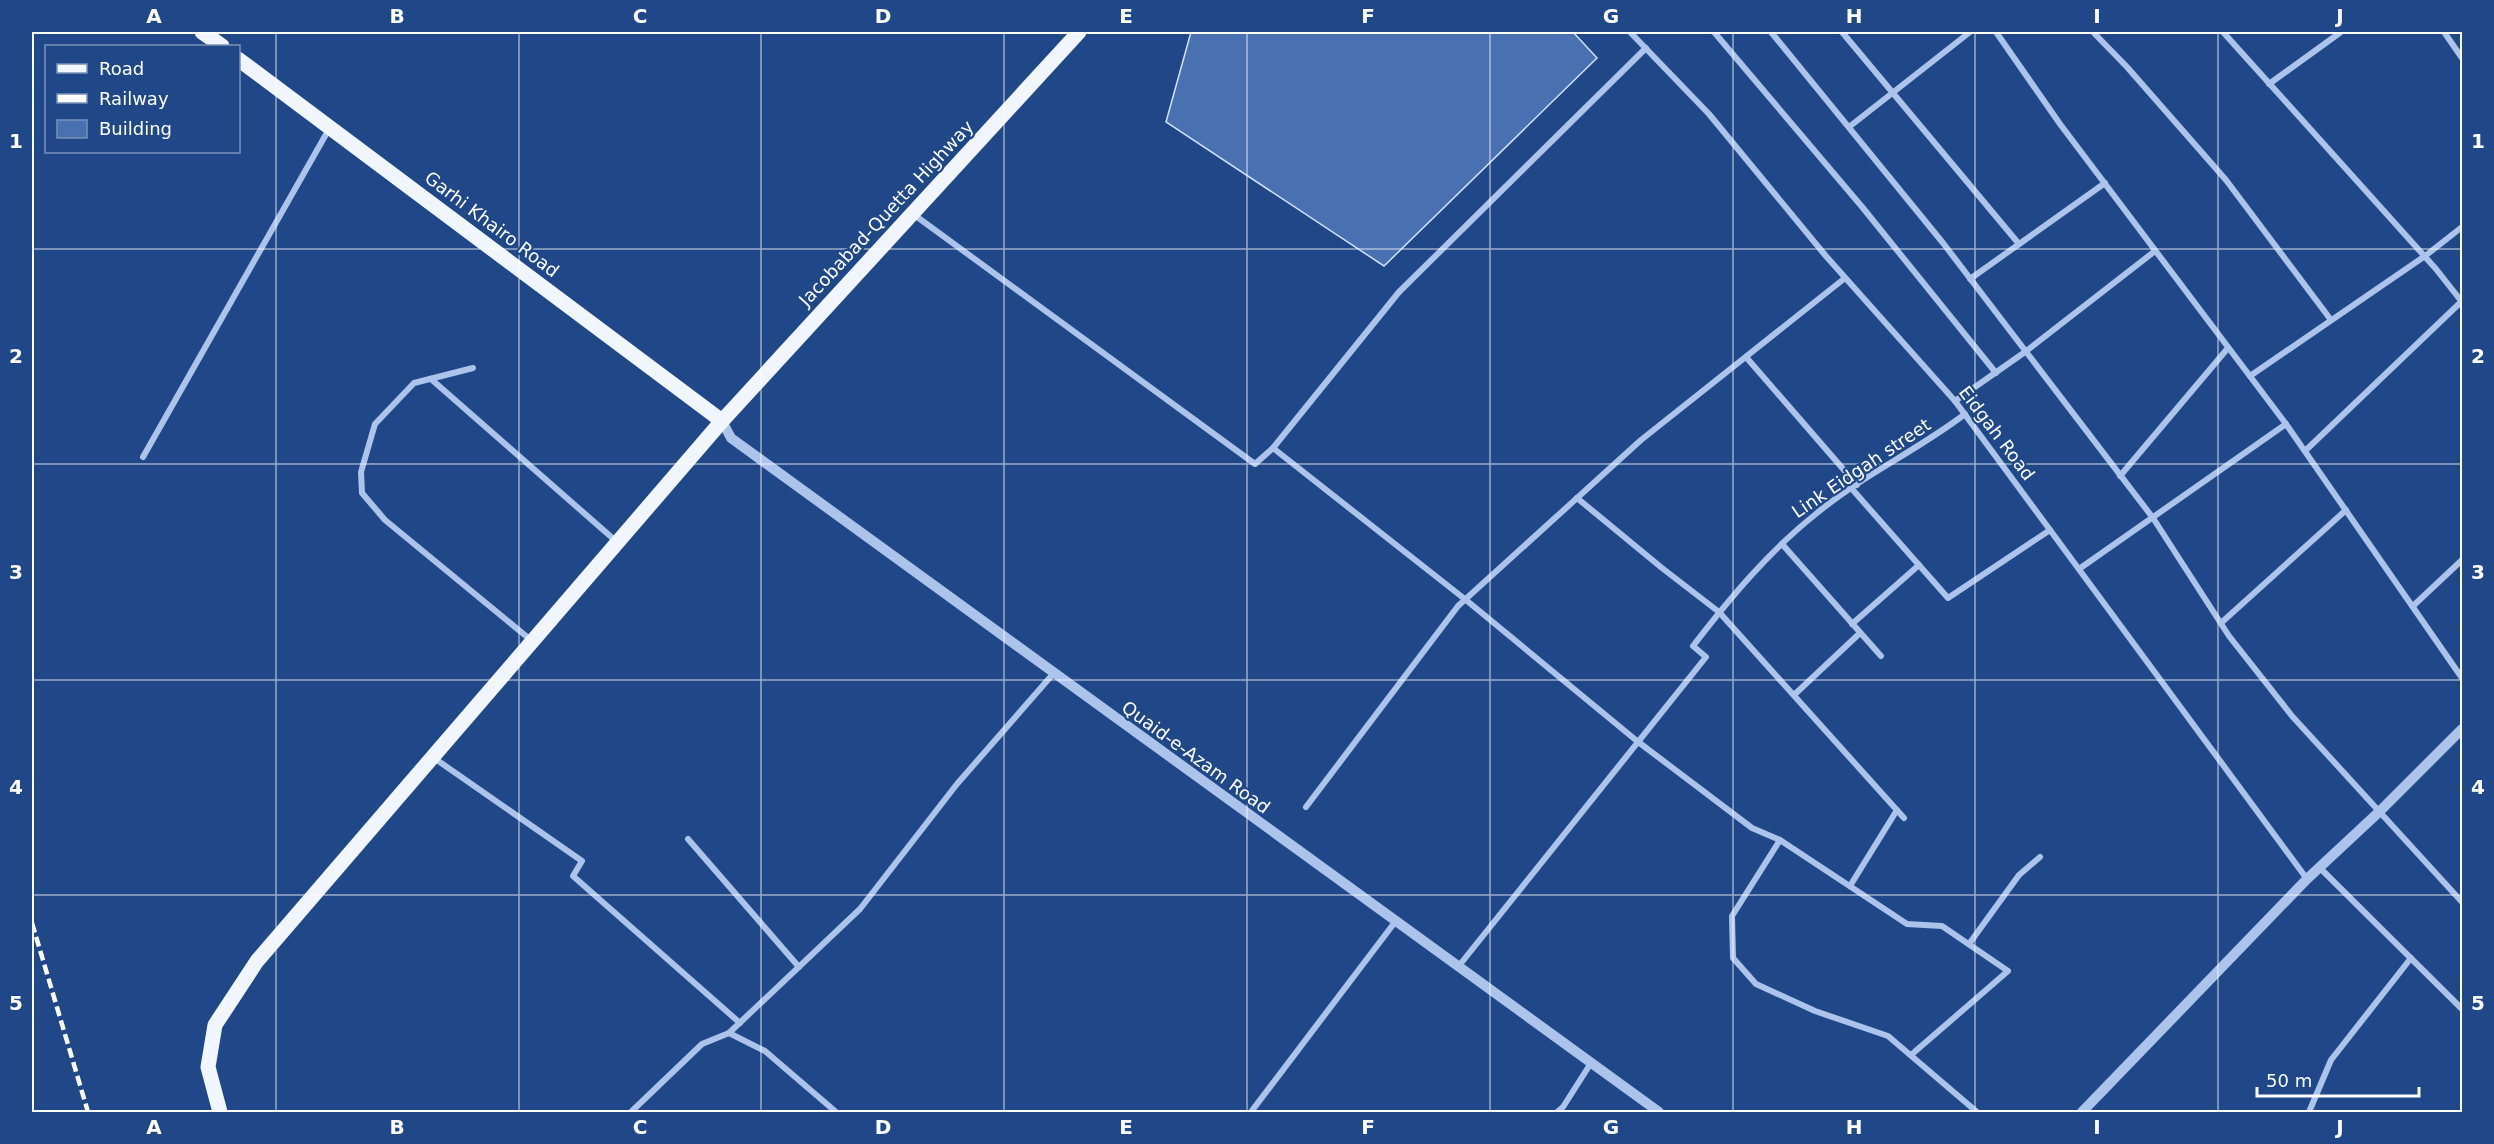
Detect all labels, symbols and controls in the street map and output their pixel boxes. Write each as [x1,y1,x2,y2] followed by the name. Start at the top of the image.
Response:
[146,4,162,28] text: A
[389,4,405,28] text: B
[633,4,647,28] text: C
[875,4,891,28] text: D
[1119,4,1133,28] text: E
[1361,4,1375,28] text: F
[1603,4,1619,28] text: G
[1846,4,1862,28] text: H
[2093,4,2101,28] text: I
[2334,4,2344,28] text: J
[45,45,240,153] legend
[99,58,144,79] text: Road
[99,88,169,109] text: Railway
[794,116,978,311] street label: Jacobabad-Quetta Highway
[99,118,172,139] text: Building
[9,129,23,153] text: 1
[2471,129,2485,153] text: 1
[421,167,563,281] street label: Garhi Khairo Road
[9,344,23,368] text: 2
[2471,344,2485,368] text: 2
[1955,382,2039,484] street label: Eidgah Road
[1788,414,1934,522] street label: Link Eidgah street
[9,560,23,584] text: 3
[2471,560,2485,584] text: 3
[1118,696,1274,818] street label: Quaid-e-Azam Road
[9,775,23,799] text: 4
[2471,775,2485,799] text: 4
[9,991,23,1015] text: 5
[2471,991,2485,1015] text: 5
[2257,1060,2419,1098] scale bar
[2266,1070,2312,1091] text: 50 m
[146,1115,162,1139] text: A
[389,1115,405,1139] text: B
[633,1115,647,1139] text: C
[875,1115,891,1139] text: D
[1119,1115,1133,1139] text: E
[1361,1115,1375,1139] text: F
[1603,1115,1619,1139] text: G
[1846,1115,1862,1139] text: H
[2093,1115,2101,1139] text: I
[2334,1115,2344,1139] text: J

